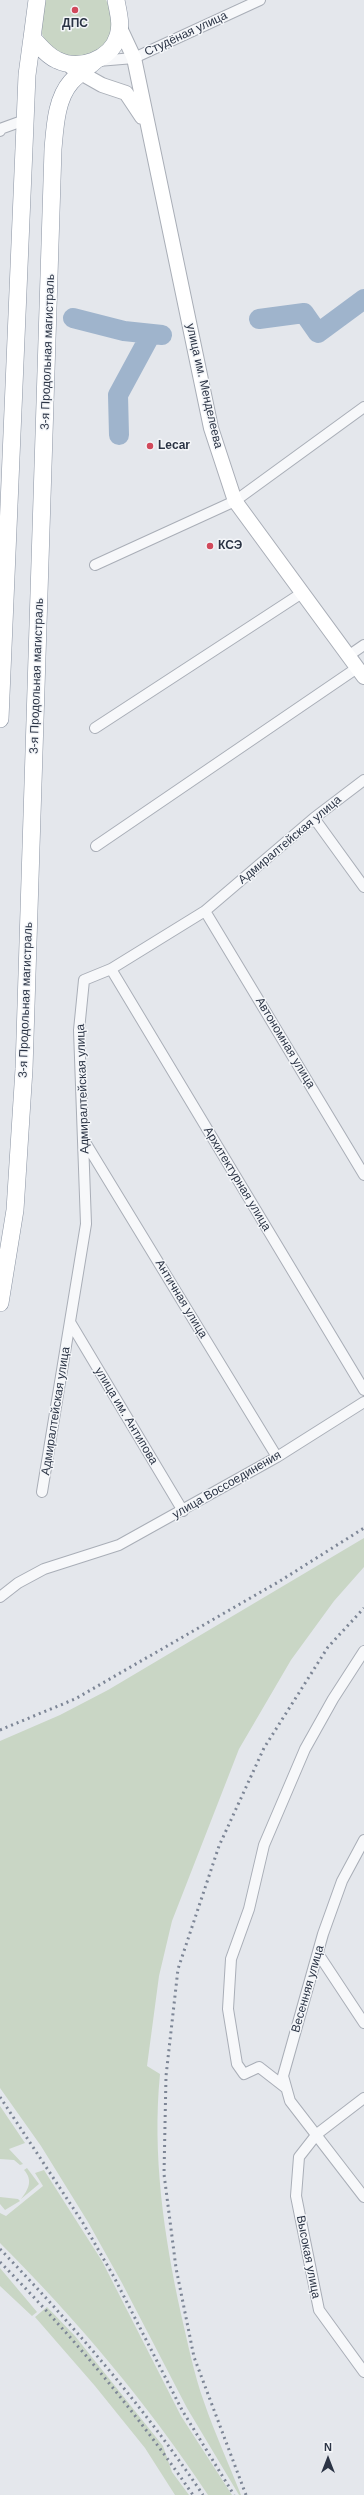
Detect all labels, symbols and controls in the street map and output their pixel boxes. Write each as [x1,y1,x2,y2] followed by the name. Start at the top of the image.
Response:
[70,5,80,15] marker: ДПС
[142,9,230,59] street label: Студёная улица
[62,17,88,31] place label: ДПС
[38,274,58,430] street label: 3-я Продольная магистраль
[183,322,225,450] street label: улица им. Менделеева
[158,439,190,453] place label: Lecar
[145,441,155,451] marker: Lecar
[218,539,242,553] place label: КСЭ
[205,541,215,551] marker: КСЭ
[27,598,47,754] street label: 3-я Продольная магистраль
[236,793,344,887] street label: Адмиралтейская улица
[16,922,36,1078] street label: 3-я Продольная магистраль
[252,995,318,1091] street label: Автономная улица
[74,1024,92,1154] street label: Адмиралтейская улица
[200,1124,274,1234] street label: Архитектурная улица
[152,1257,210,1341] street label: Античная улица
[39,1346,73,1476] street label: Адмиралтейская улица
[91,1365,161,1467] street label: улица им. Антипова
[170,1448,284,1522] street label: улица Воссоединения
[289,1944,327,2034] street label: Весенняя улица
[293,2214,323,2300] street label: Высокая улица
[308,2439,348,2479] north arrow
[324,2441,332,2453] text: N

